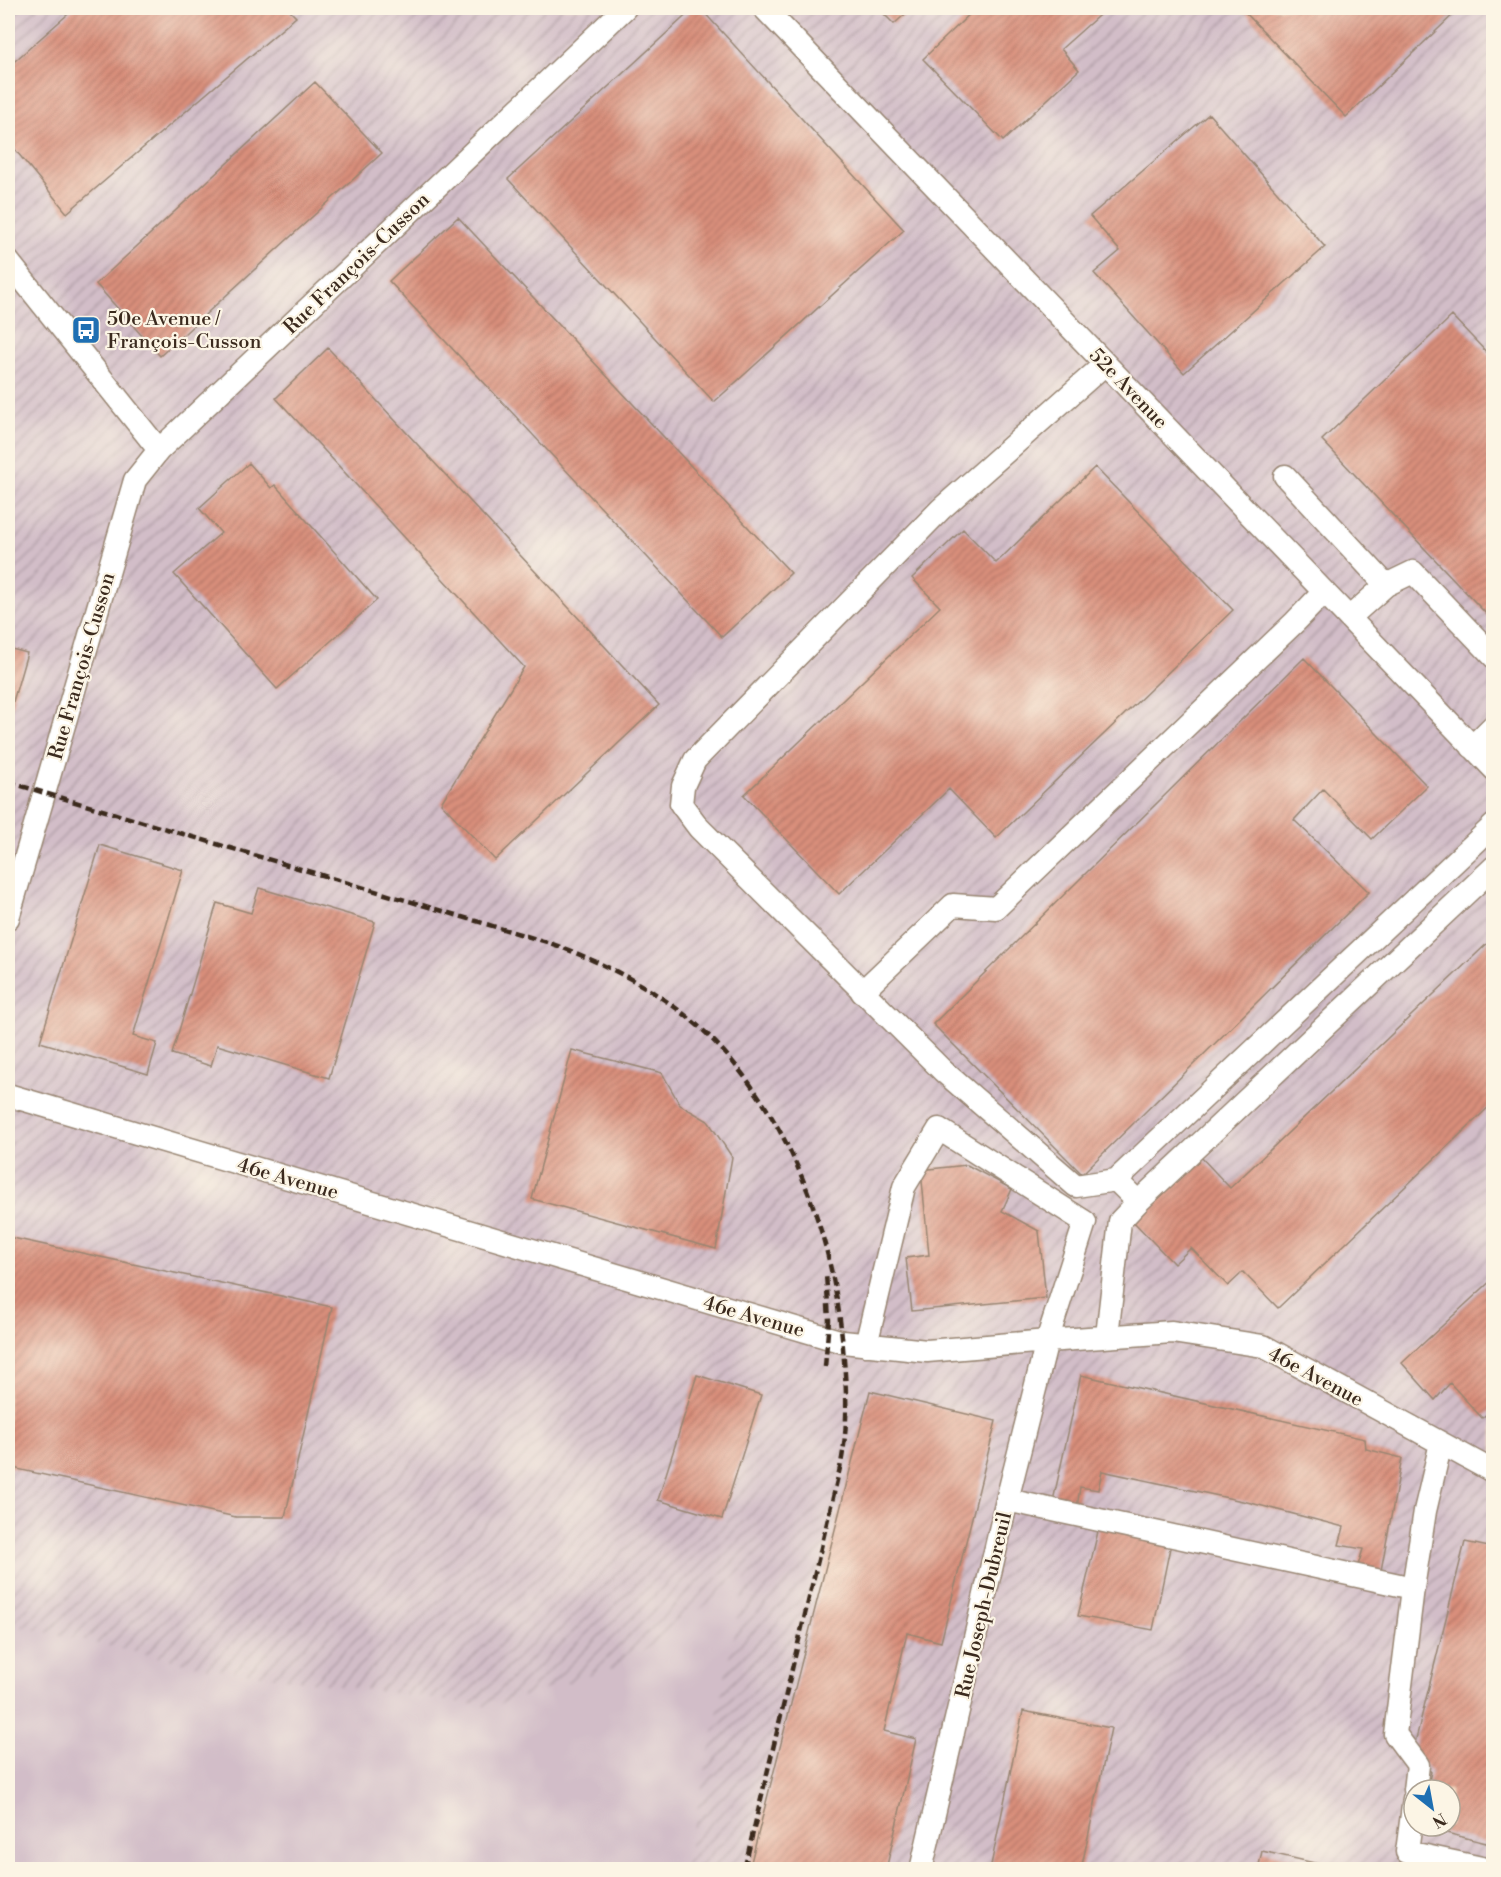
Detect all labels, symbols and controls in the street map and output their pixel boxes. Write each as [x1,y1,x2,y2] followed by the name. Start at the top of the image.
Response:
[279,188,435,340] street label: Rue François-Cusson
[107,307,261,355] place label: 50e Avenue / François-Cusson
[70,314,102,346] bus stop icon: 50e Avenue / François-Cusson
[1083,343,1173,435] street label: 52e Avenue
[44,570,121,763] street label: Rue François-Cusson
[234,1153,341,1206] street label: 46e Avenue
[700,1291,807,1344] street label: 46e Avenue
[1263,1342,1367,1413] street label: 46e Avenue
[951,1510,1018,1701] street label: Rue Joseph-Dubreuil
[1402,1778,1462,1838] north arrow
[1428,1808,1450,1832] text: N

